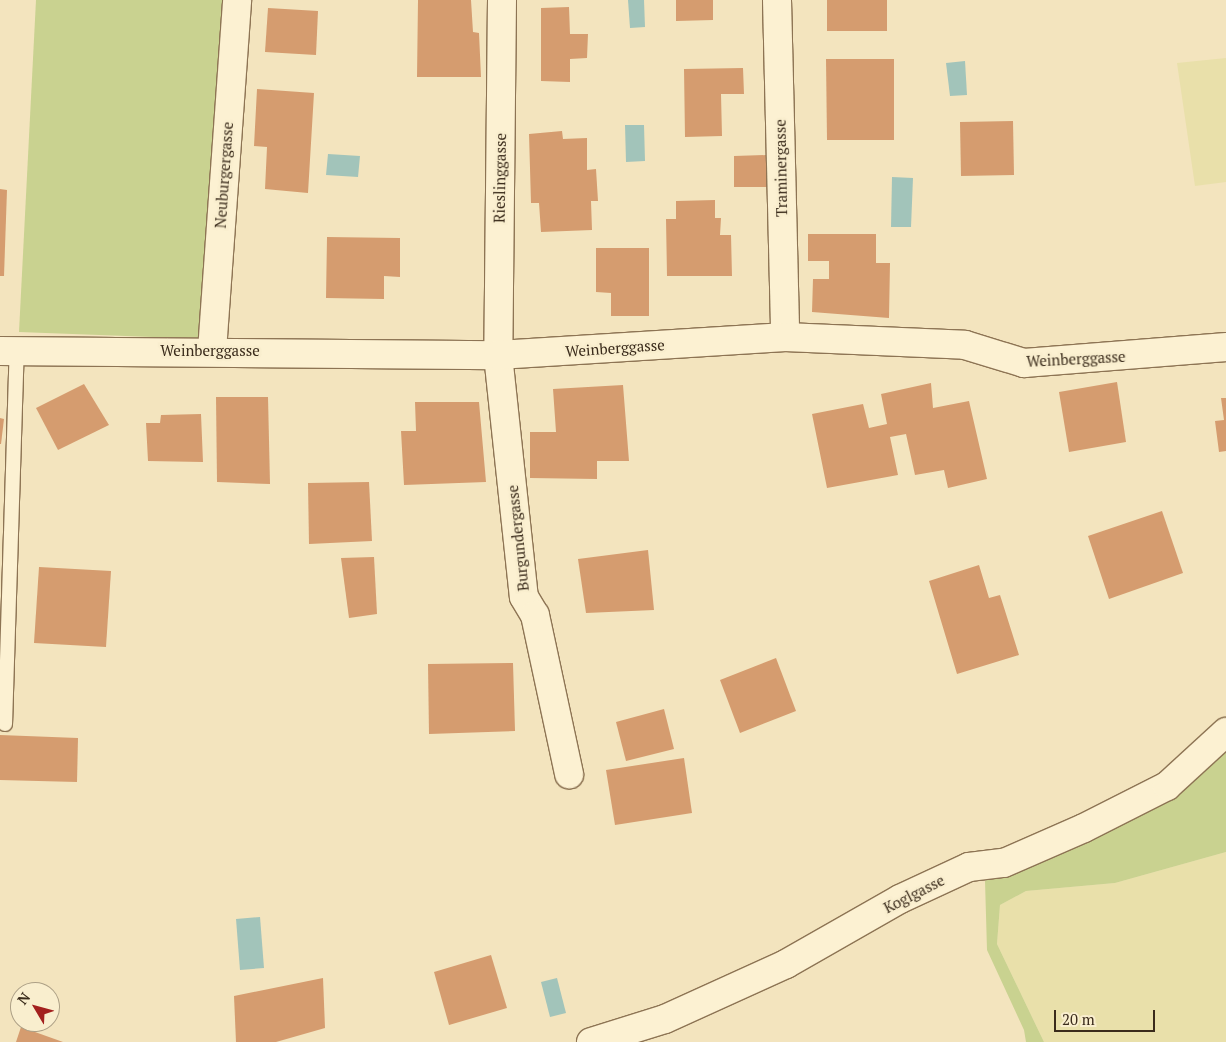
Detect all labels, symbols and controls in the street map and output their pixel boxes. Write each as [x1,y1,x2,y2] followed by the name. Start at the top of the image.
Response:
[771,119,791,217] street label: Traminergasse
[211,121,237,229] street label: Neuburgergasse
[490,133,510,223] street label: Rieslinggasse
[565,336,665,360] street label: Weinberggasse
[160,342,260,360] street label: Weinberggasse
[1026,347,1126,371] street label: Weinberggasse
[503,484,533,592] street label: Burgundergasse
[881,871,947,917] street label: Koglgasse
[10,982,60,1032] north arrow
[13,988,34,1008] text: N
[1056,1000,1157,1032] scale bar
[1062,1009,1095,1029] text: 20 m

